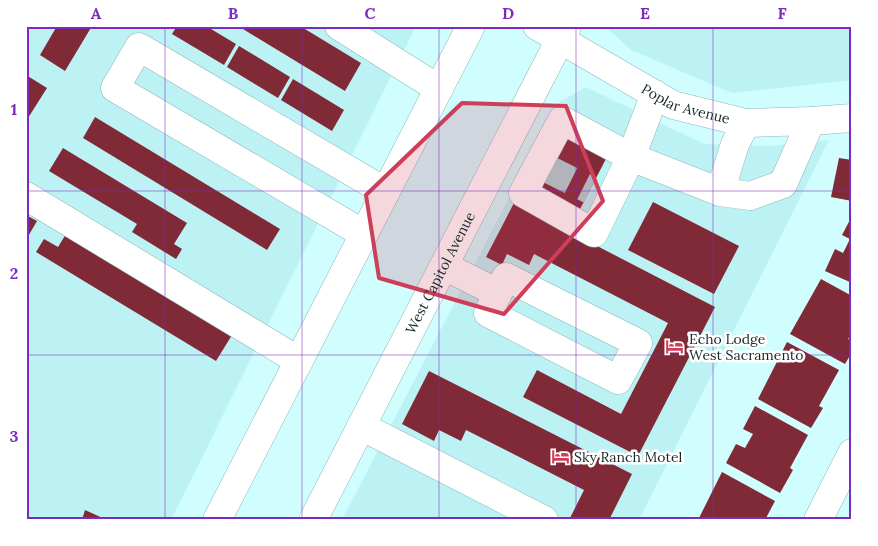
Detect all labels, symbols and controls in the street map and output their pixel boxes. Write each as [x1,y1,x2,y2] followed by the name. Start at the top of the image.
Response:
[91,3,102,23] text: A
[228,3,239,23] text: B
[364,3,376,23] text: C
[502,3,514,23] text: D
[640,3,650,23] text: E
[777,3,787,23] text: F
[638,80,732,128] street label: Poplar Avenue
[11,99,17,119] text: 1
[401,208,479,337] street label: West Capitol Avenue
[10,263,18,283] text: 2
[689,330,803,364] place label: Echo Lodge West Sacramento
[665,337,685,357] hotel icon: Echo Lodge West Sacramento
[10,426,19,446] text: 3
[550,447,570,467] hotel icon: Sky Ranch Motel
[574,448,683,466] place label: Sky Ranch Motel

